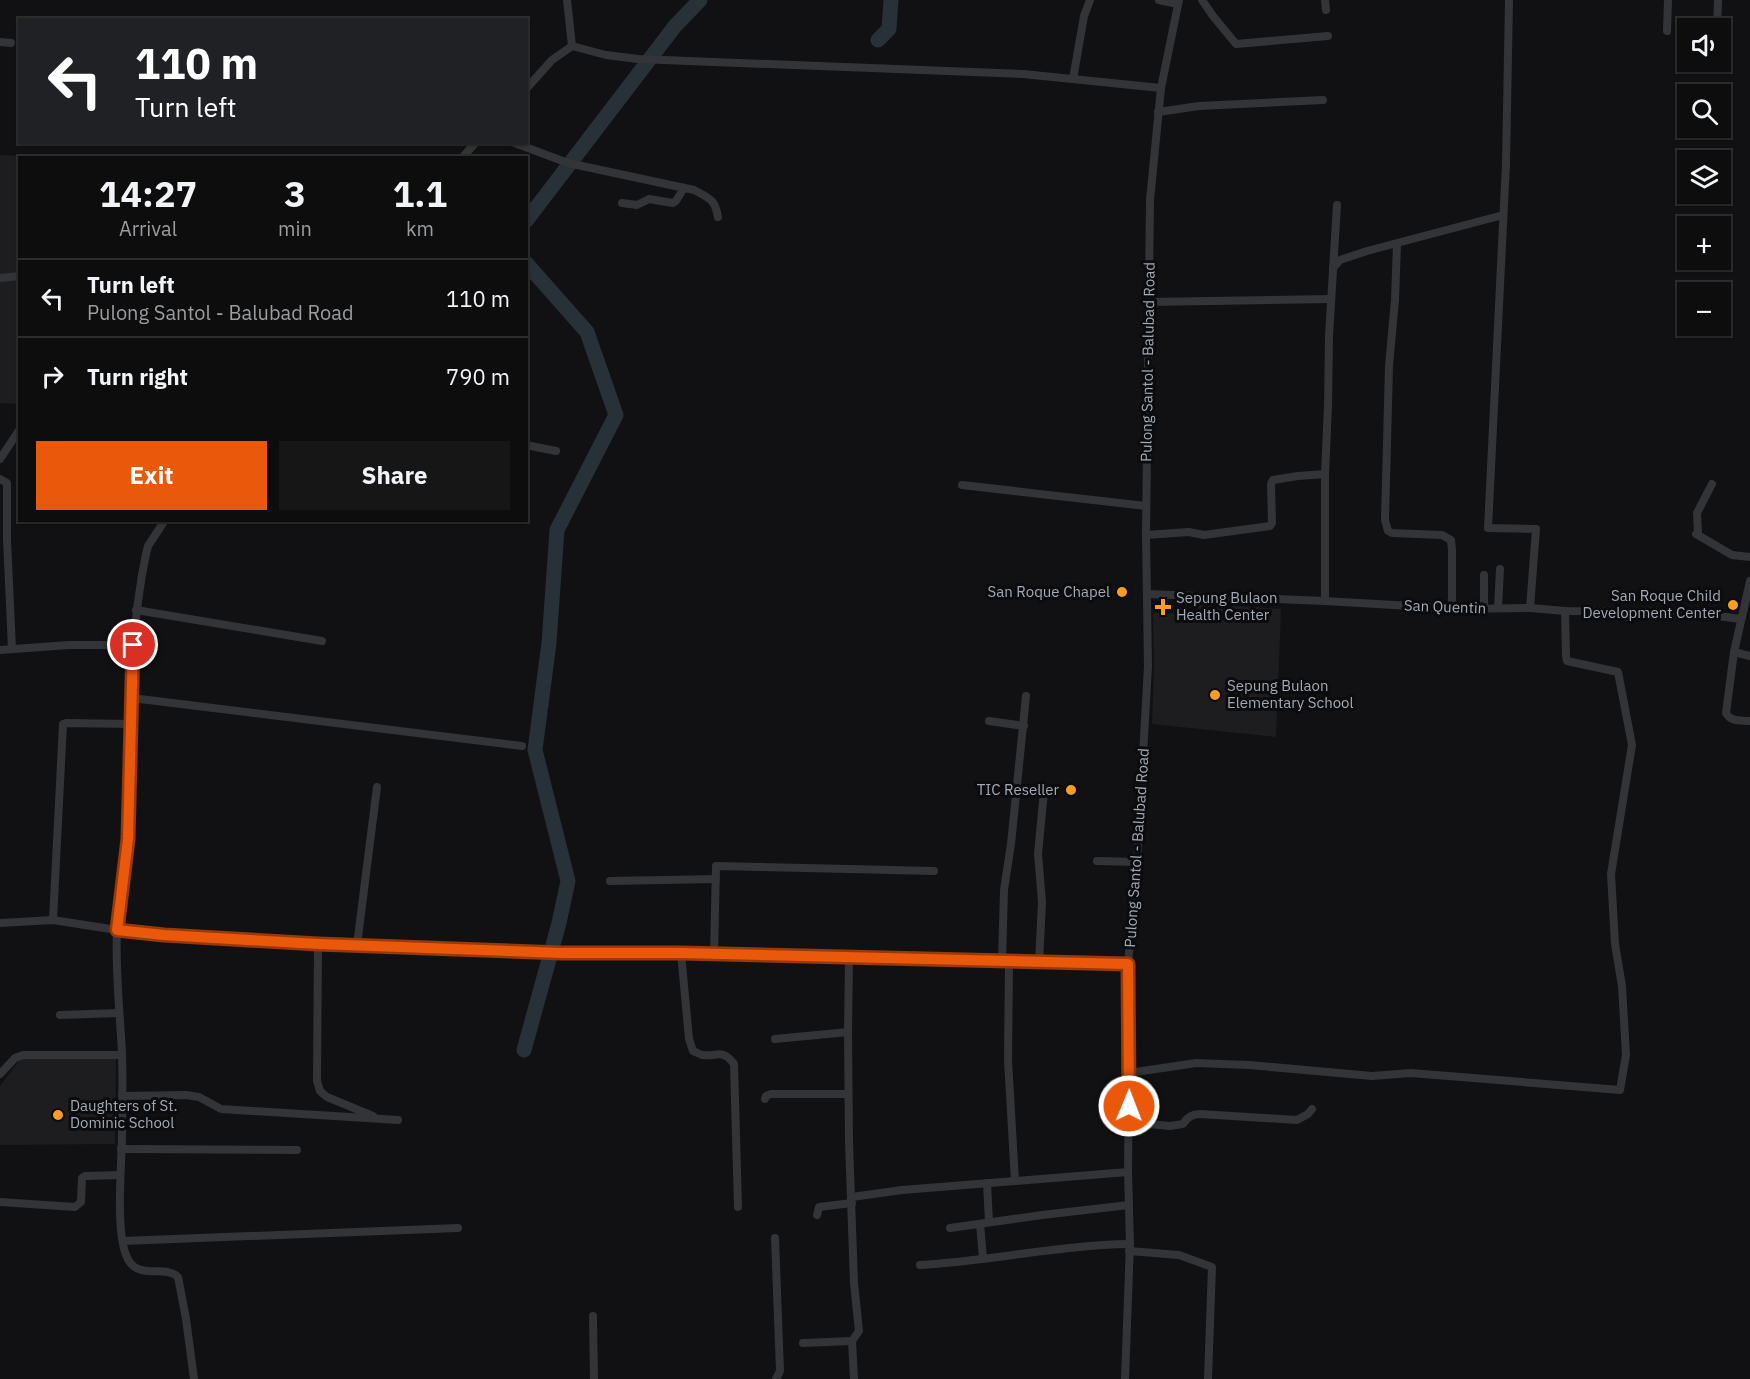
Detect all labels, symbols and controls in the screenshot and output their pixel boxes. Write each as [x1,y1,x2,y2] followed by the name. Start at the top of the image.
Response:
[1677,18,1731,336] map controls
[1677,18,1731,72] button: sound
[135,36,258,91] text: 110 m
[36,42,114,120] icon: left
[1677,84,1731,138] button: search
[135,89,236,124] text: Turn left
[1677,150,1731,204] button: layers
[99,170,197,217] text: 14:27
[284,170,306,217] text: 3
[393,170,447,217] text: 1.1
[119,215,177,242] text: Arrival
[278,215,312,242] text: min
[406,215,434,242] text: km
[1677,216,1731,270] button: +
[1136,262,1159,462] street label: Pulong Santol - Balubad Road
[87,270,175,299] text: Turn left
[36,282,69,315] icon: left
[1677,282,1731,336] button: −
[446,284,510,313] text: 110 m
[87,299,354,326] text: Pulong Santol - Balubad Road
[36,360,69,393] icon: right
[87,362,188,391] text: Turn right
[446,362,510,391] text: 790 m
[36,441,267,510] button: Exit
[279,441,510,510] button: Share
[988,582,1110,601] place label: San Roque Chapel
[1115,585,1129,599] marker: San Roque Chapel
[1582,586,1721,622] place label: San Roque Child Development Center
[1176,588,1277,624] place label: Sepung Bulaon Health Center
[1404,596,1486,617] street label: San Quentin
[1154,598,1172,616] marker: Sepung Bulaon Health Center
[1726,598,1740,612] marker: San Roque Child Development Center
[107,619,158,670] pin
[116,628,149,661] icon: arrive
[1227,676,1354,712] place label: Sepung Bulaon Elementary School
[1208,688,1222,702] marker: Sepung Bulaon Elementary School
[1120,748,1153,948] street label: Pulong Santol - Balubad Road
[977,780,1059,799] place label: TIC Reseller
[1064,783,1078,797] marker: TIC Reseller
[1097,1074,1161,1138] position arrow
[70,1096,178,1132] place label: Daughters of St. Dominic School
[51,1108,65,1122] marker: Daughters of St. Dominic School

